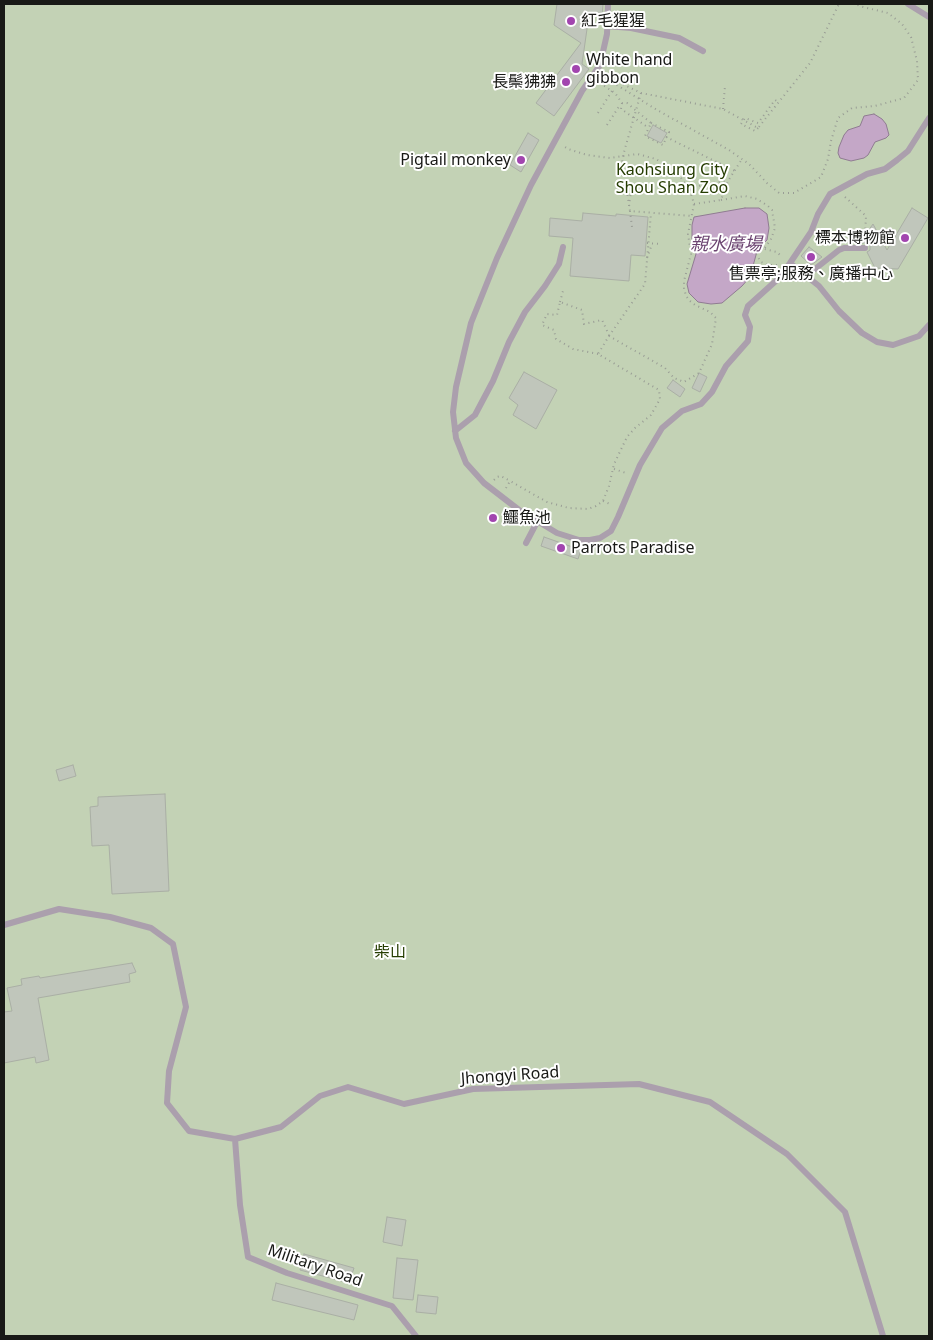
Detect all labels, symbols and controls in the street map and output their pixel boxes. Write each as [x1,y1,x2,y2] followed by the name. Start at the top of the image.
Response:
[581,11,645,31] place label: 紅毛猩猩
[565,15,577,27] marker: 紅毛猩猩
[586,50,672,88] place label: White hand gibbon
[570,63,582,75] marker: White hand gibbon
[492,72,556,92] place label: 長鬃狒狒
[560,76,572,88] marker: 長鬃狒狒
[400,150,511,170] place label: Pigtail monkey
[515,154,527,166] marker: Pigtail monkey
[616,160,728,198] park label: Kaohsiung City Shou Shan Zoo
[815,228,895,248] place label: 標本博物館
[899,232,911,244] marker: 標本博物館
[690,234,762,256] water label: 親水廣場
[805,251,817,263] marker: 售票亭;服務、廣播中心
[729,264,893,284] place label: 售票亭;服務、廣播中心
[503,508,551,528] place label: 鱷魚池
[487,512,499,524] marker: 鱷魚池
[571,538,694,558] place label: Parrots Paradise
[555,542,567,554] marker: Parrots Paradise
[374,942,406,962] park label: 柴山
[460,1063,560,1089] street label: Jhongyi Road
[265,1241,365,1291] street label: Military Road

